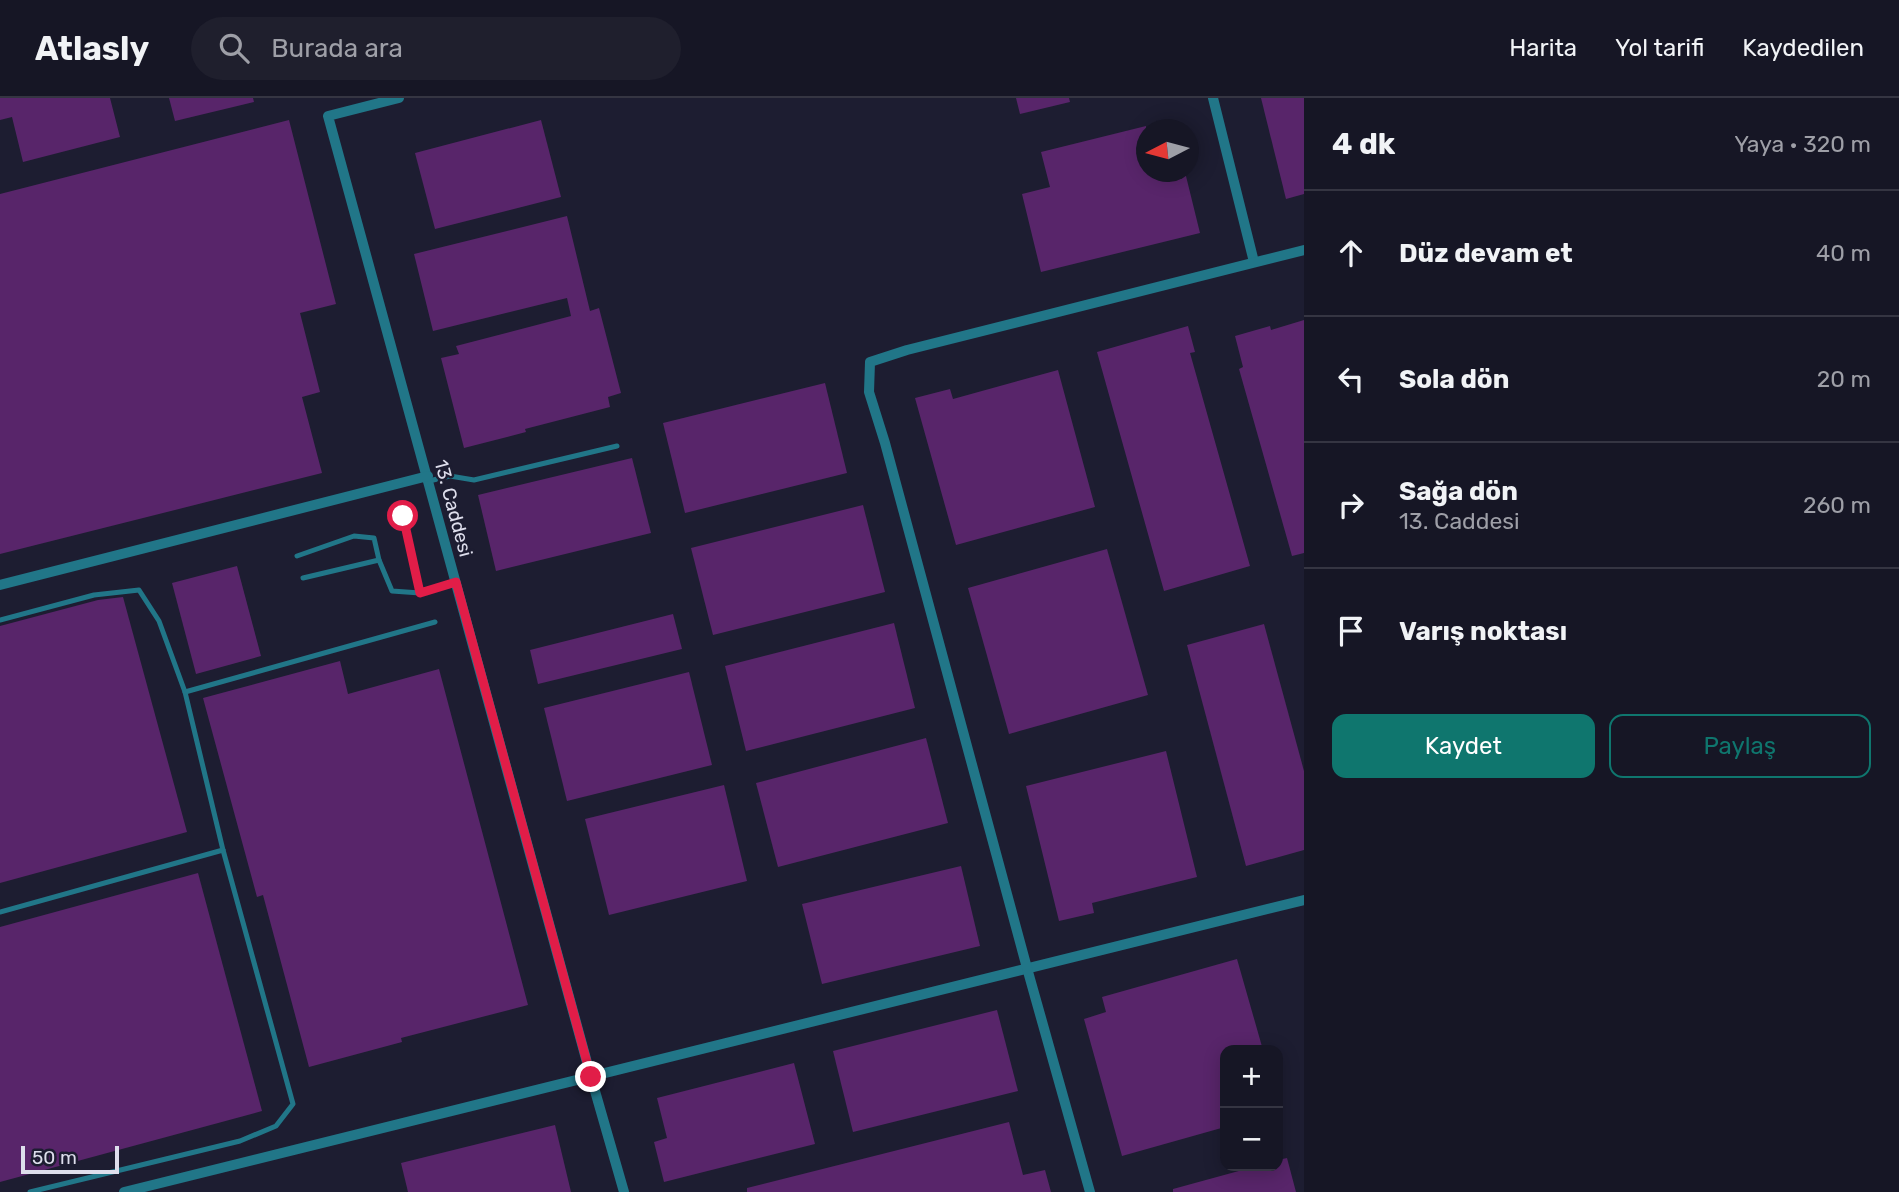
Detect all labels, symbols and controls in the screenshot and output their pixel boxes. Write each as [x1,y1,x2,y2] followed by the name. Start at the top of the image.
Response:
[191,17,681,80] search box
[35,29,149,68] text: Atlasly
[215,29,253,67] icon: search
[271,33,403,64] text: Burada ara
[1509,34,1577,62] text: Harita
[1615,34,1704,62] text: Yol tarifi
[1742,34,1864,62] text: Kaydedilen
[1136,119,1199,182] north arrow
[1332,126,1395,162] text: 4 dk
[1734,130,1871,158] text: Yaya · 320 m
[1332,234,1370,272] icon: ahead
[1399,238,1573,269] text: Düz devam et
[1816,239,1871,267] text: 40 m
[1332,360,1370,398] icon: left
[1399,364,1509,395] text: Sola dön
[1817,365,1871,393] text: 20 m
[430,457,478,559] street label: 13. Caddesi
[1399,476,1518,507] text: Sağa dön
[1332,486,1370,524] icon: right
[1803,491,1871,519] text: 260 m
[387,500,418,531] route start
[1399,507,1520,535] text: 13. Caddesi
[1332,612,1370,650] icon: arrive
[1399,616,1567,647] text: Varış noktası
[1332,714,1595,778] button: Kaydet
[1609,714,1871,778] button: Paylaş
[1220,1045,1283,1171] map controls
[1220,1045,1283,1108] button: +
[575,1061,606,1092] route end
[1220,1108,1283,1171] button: −
[21,1143,119,1175] scale bar
[32,1146,77,1169] text: 50 m

